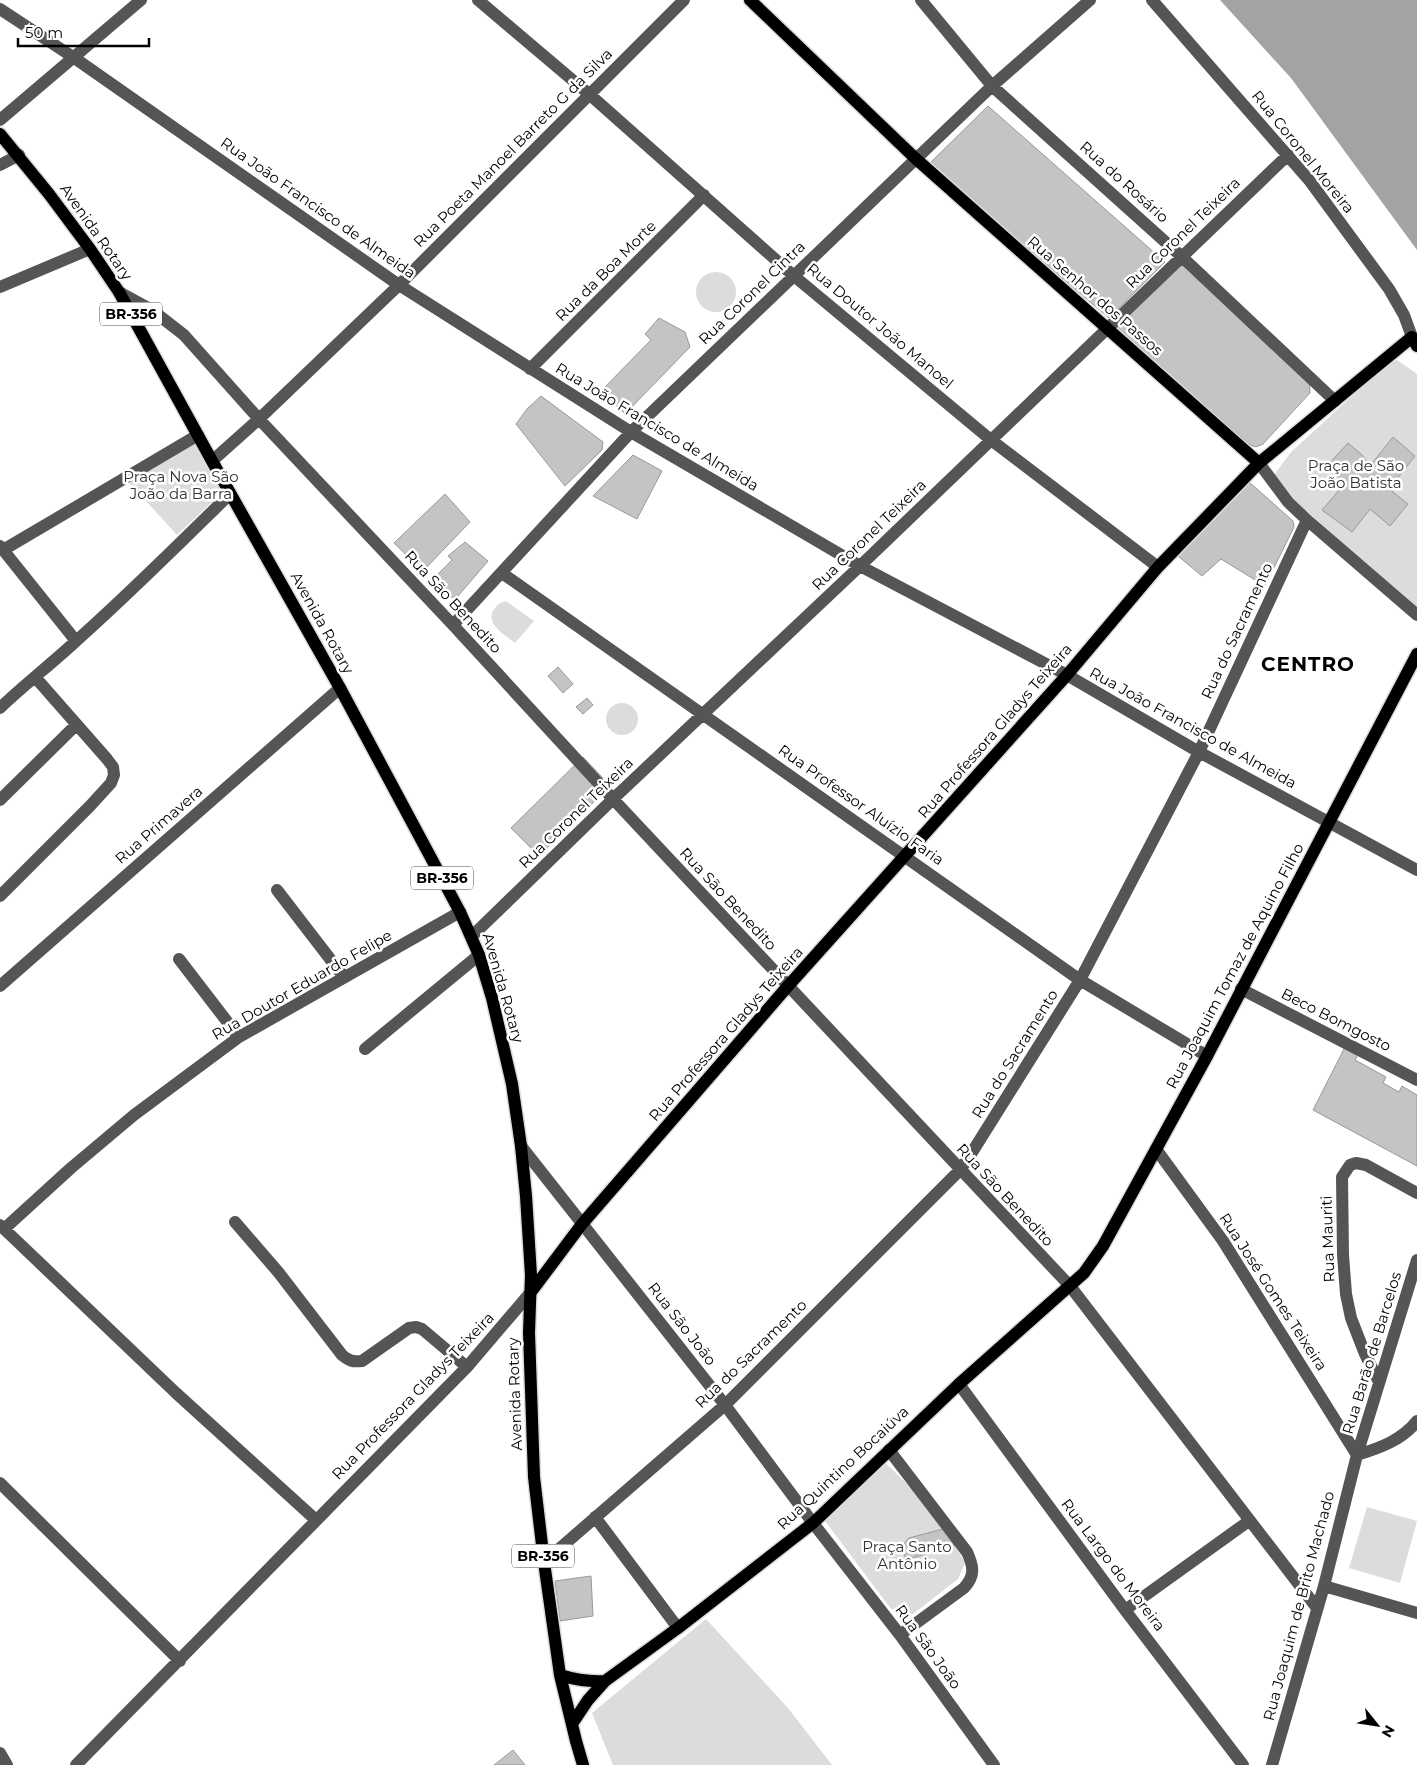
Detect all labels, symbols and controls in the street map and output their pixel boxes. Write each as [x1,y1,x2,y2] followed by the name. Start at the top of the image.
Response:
[18,15,149,47] scale bar
[25,23,63,42] text: 50 m
[409,44,616,251] street label: Rua Poeta Manoel Barreto G da Silva
[1248,86,1359,217] street label: Rua Coronel Moreira
[217,133,419,282] street label: Rua João Francisco de Almeida
[1076,137,1173,226] street label: Rua do Rosário
[1121,173,1244,292] street label: Rua Coronel Teixeira
[56,180,137,284] street label: Avenida Rotary
[551,216,660,325] street label: Rua da Boa Morte
[1024,232,1167,360] street label: Rua Senhor dos Passos
[694,237,809,348] street label: Rua Coronel Cintra
[803,259,958,393] street label: Rua Doutor João Manoel
[100,302,162,326] road number: BR-356
[552,358,762,495] street label: Rua João Francisco de Almeida
[1308,456,1404,492] park label: Praça de São João Batista
[123,467,239,503] park label: Praça Nova São João da Barra
[807,475,930,594] street label: Rua Coronel Teixeira
[401,546,506,657] street label: Rua São Benedito
[1197,560,1276,702] street label: Rua do Sacramento
[287,569,359,678] street label: Avenida Rotary
[913,639,1076,822] street label: Rua Professora Gladys Teixeira
[1261,652,1355,676] district label: CENTRO
[1086,663,1300,793] street label: Rua João Francisco de Almeida
[775,740,948,869] street label: Rua Professor Aluízio Faria
[514,753,637,872] street label: Rua Coronel Teixeira
[111,781,206,868] street label: Rua Primavera
[1161,840,1308,1092] street label: Rua Joaquim Tomaz de Aquino Filho
[676,843,781,954] street label: Rua São Benedito
[411,866,473,890] road number: BR-356
[208,925,395,1044] street label: Rua Doutor Eduardo Felipe
[479,931,528,1046] street label: Avenida Rotary
[644,942,807,1125] street label: Rua Professora Gladys Teixeira
[1278,984,1394,1055] street label: Beco Bomgosto
[967,986,1062,1122] street label: Rua do Sacramento
[953,1139,1058,1250] street label: Rua São Benedito
[1316,1195,1339,1283] street label: Rua Mauriti
[1215,1209,1332,1374] street label: Rua José Gomes Teixeira
[1338,1269,1405,1436] street label: Rua Barão de Barcelos
[644,1278,721,1369] street label: Rua São João
[691,1295,811,1412] street label: Rua do Sacramento
[327,1308,498,1483] street label: Rua Professora Gladys Teixeira
[503,1336,526,1451] street label: Avenida Rotary
[773,1402,912,1534] street label: Rua Quintino Bocaiúva
[1259,1489,1338,1723] street label: Rua Joaquim de Brito Machado
[1057,1495,1170,1635] street label: Rua Largo do Moreira
[862,1537,952,1573] park label: Praça Santo Antônio
[512,1544,574,1568] road number: BR-356
[891,1601,966,1693] street label: Rua São João
[1352,1700,1402,1750] north arrow
[1378,1722,1399,1741] text: N

